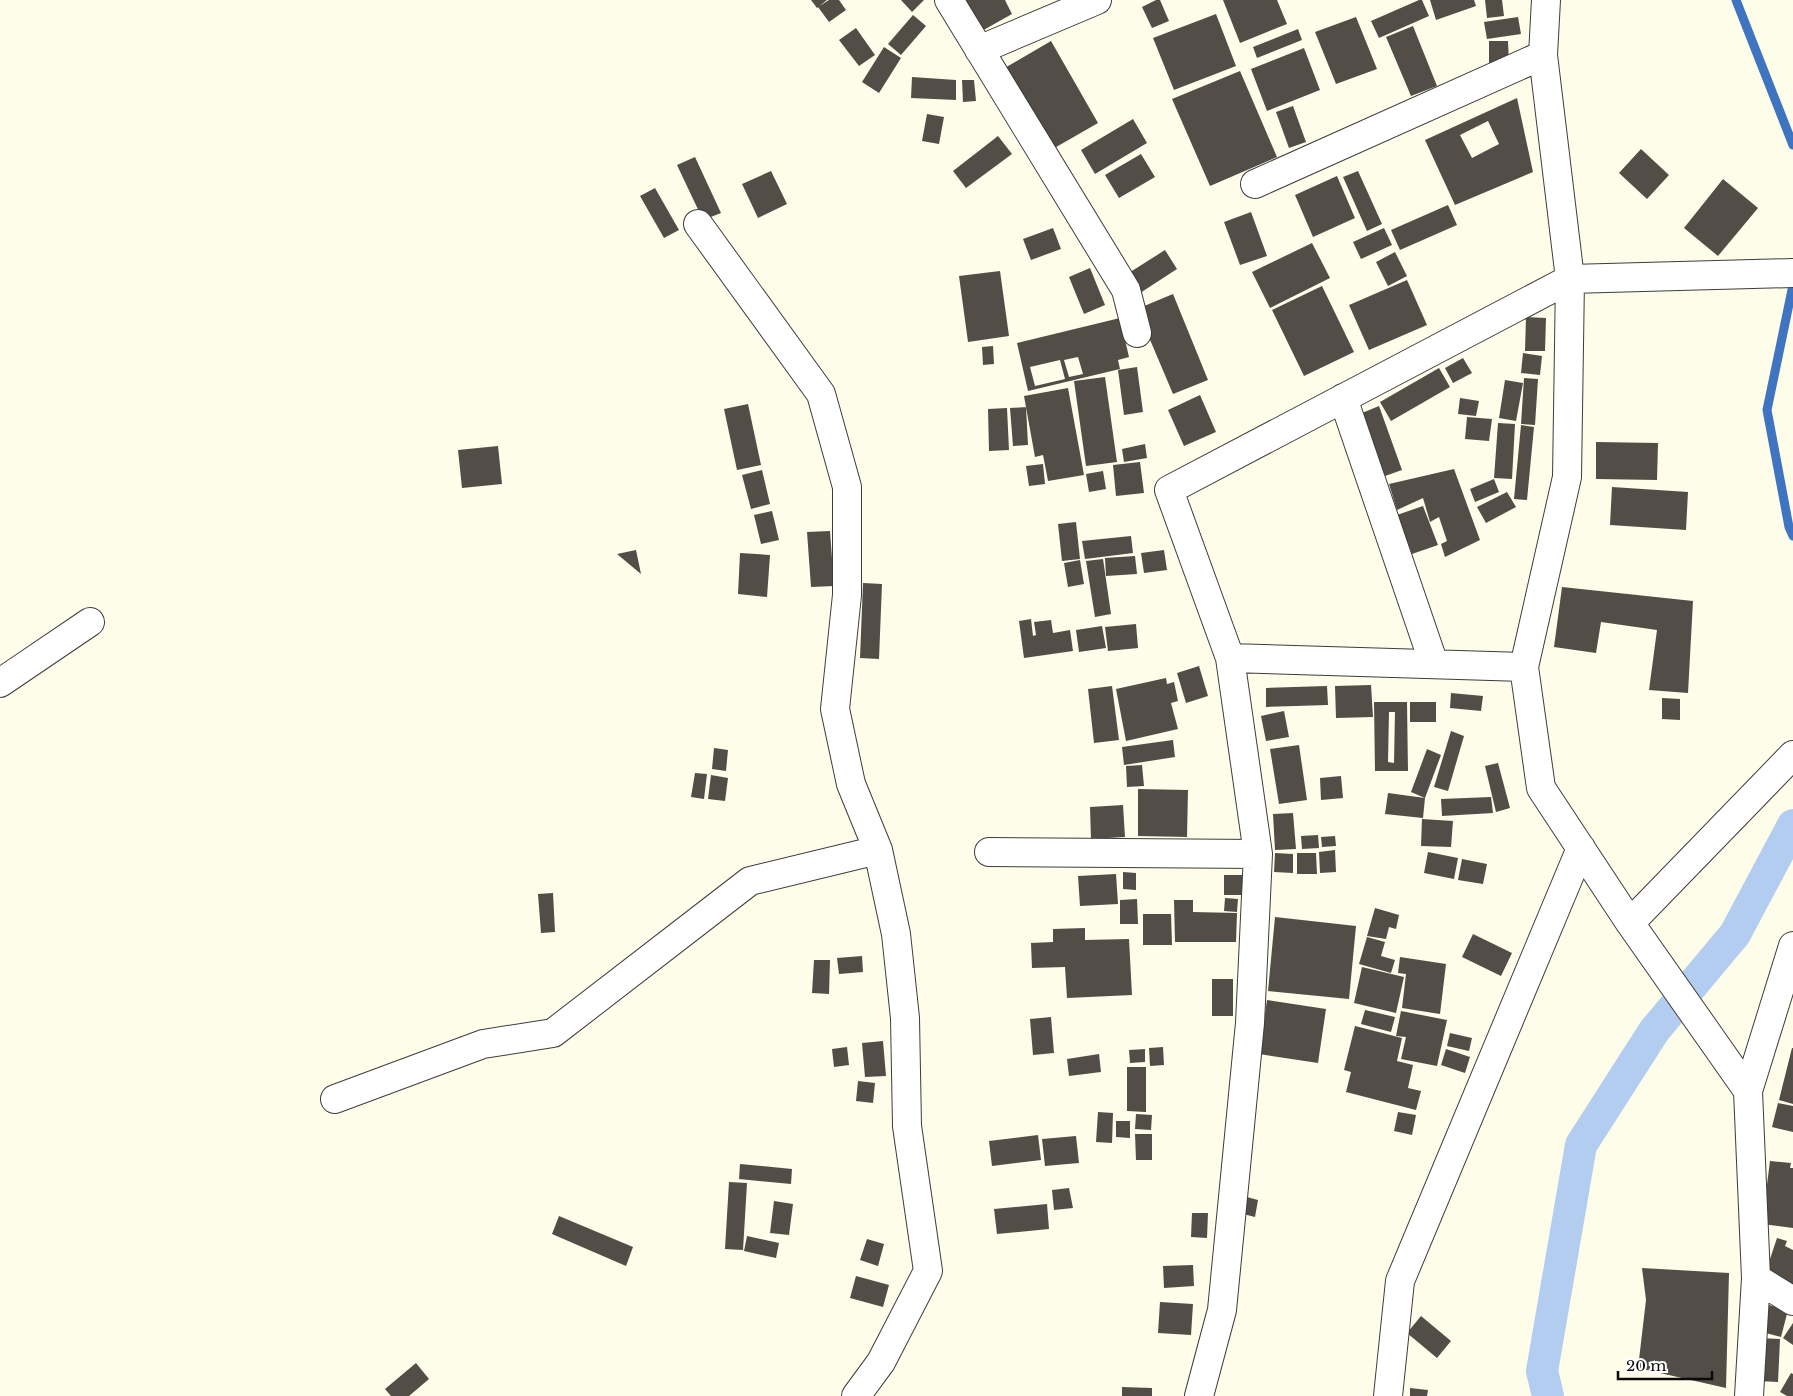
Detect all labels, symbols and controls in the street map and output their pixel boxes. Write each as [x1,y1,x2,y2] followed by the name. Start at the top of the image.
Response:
[1618,1348,1712,1380] scale bar
[1626,1356,1666,1375] text: 20 m

